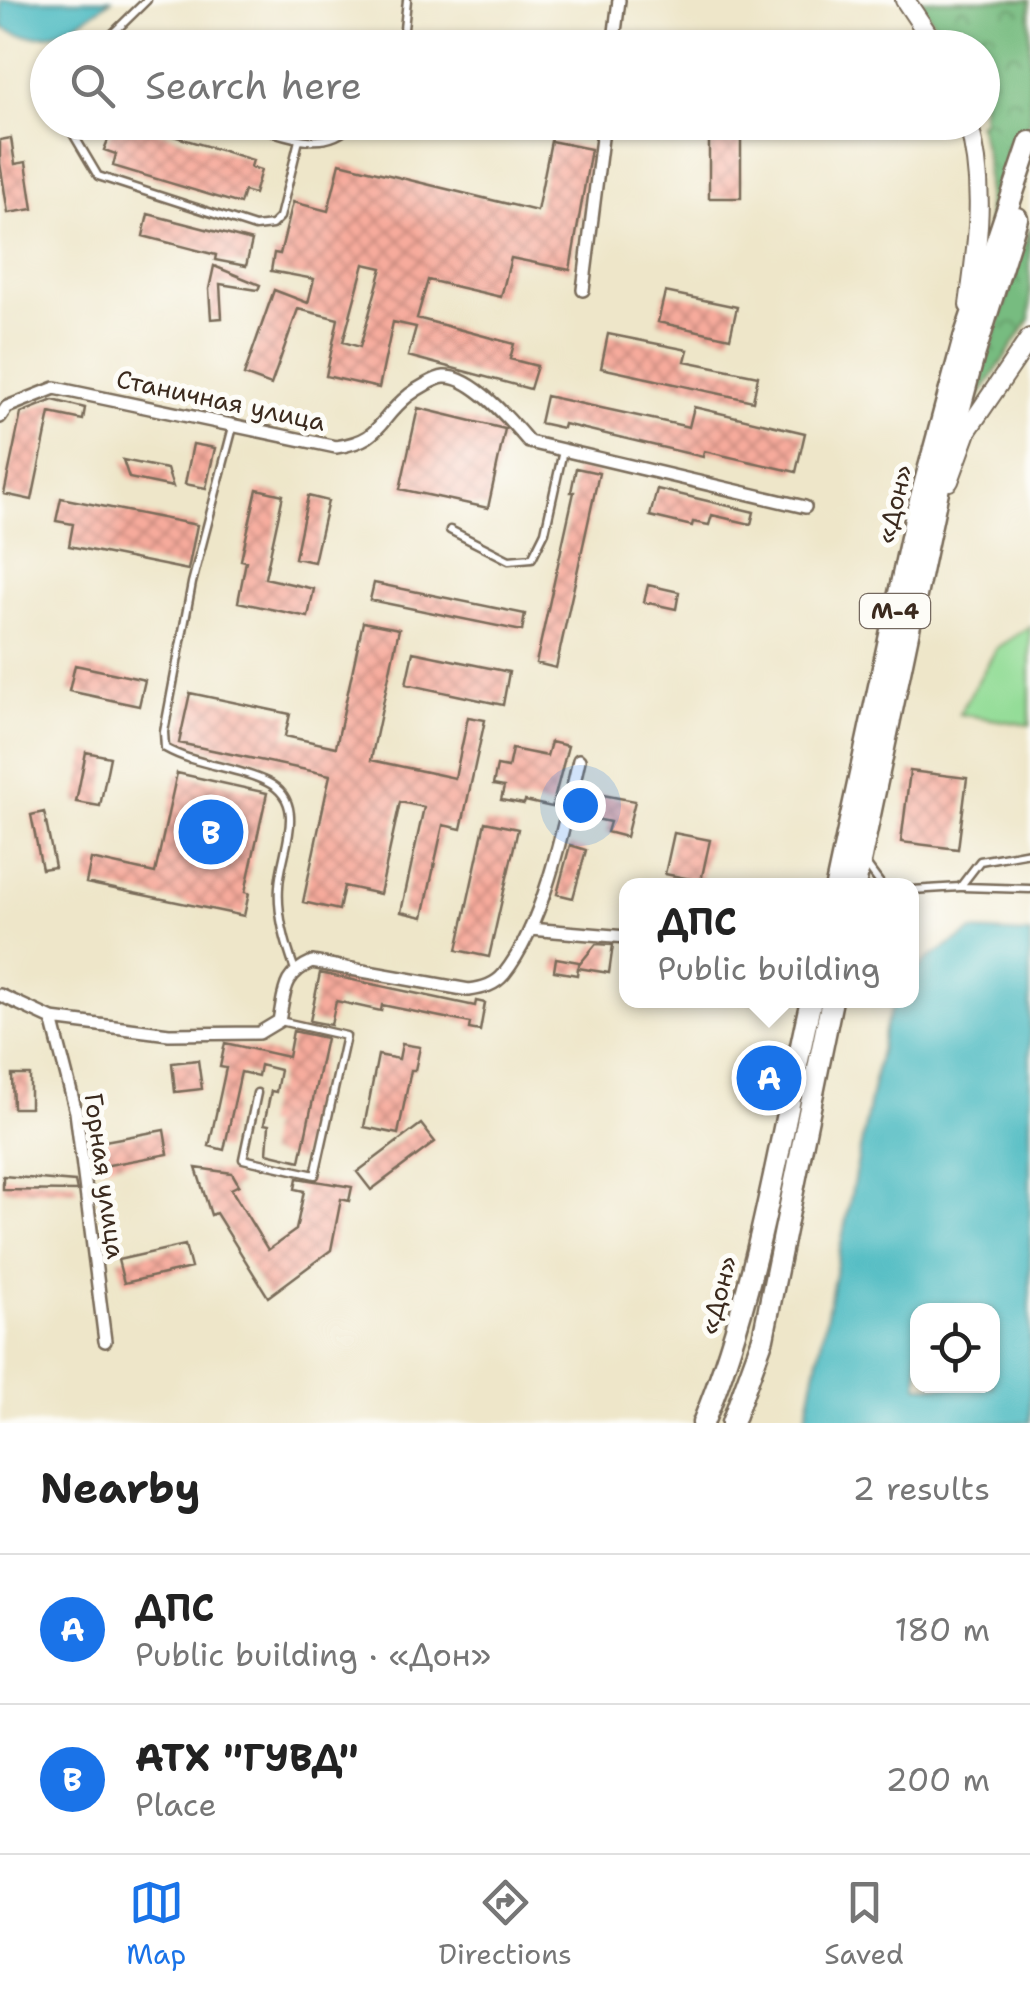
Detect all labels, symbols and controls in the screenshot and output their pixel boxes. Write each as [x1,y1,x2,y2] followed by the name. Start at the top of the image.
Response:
[30,30,1000,140] search box
[65,58,120,113] icon: search
[145,60,362,111] text: Search here
[113,361,329,439] street label: Станичная улица
[868,461,920,547] street label: «Дон»
[860,594,930,628] road number: М-4
[555,780,606,831] your location
[178,794,244,870] pin: B
[619,878,919,1008] popup
[657,896,737,947] text: ДПС
[657,947,881,990] text: Public building
[736,1040,802,1116] pin: A
[77,1091,134,1261] street label: Горная улица
[691,1252,745,1338] street label: «Дон»
[910,1303,1000,1393] map controls
[910,1303,1000,1393] button: locate
[40,1460,200,1516] text: Nearby
[853,1467,990,1510] text: 2 results
[135,1582,215,1633] text: ДПС
[60,1608,85,1651] text: A
[894,1608,990,1651] text: 180 m
[135,1633,491,1676] text: Public building · «Дон»
[135,1732,359,1783] text: АТХ "ГУВД"
[63,1758,82,1801] text: B
[886,1758,990,1801] text: 200 m
[135,1783,217,1826] text: Place
[126,1875,186,1973] tab: Map
[439,1875,572,1973] tab: Directions
[824,1875,904,1973] tab: Saved

